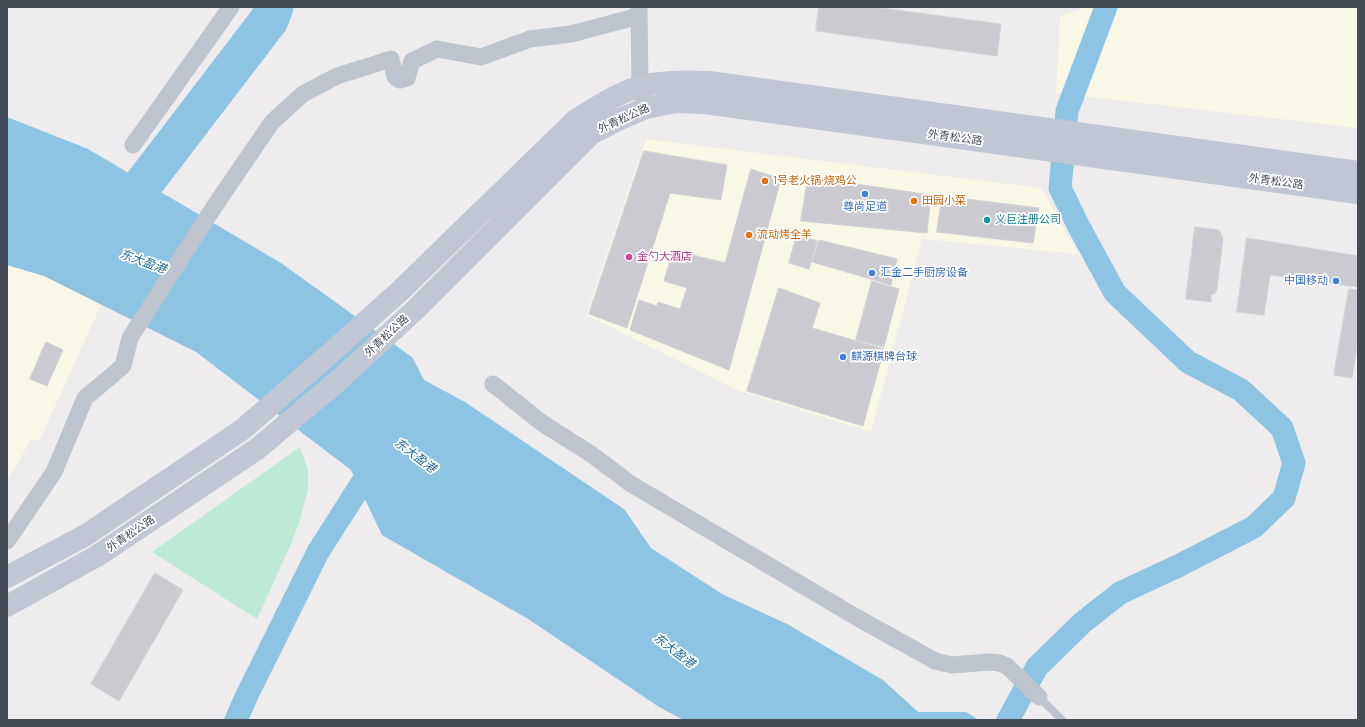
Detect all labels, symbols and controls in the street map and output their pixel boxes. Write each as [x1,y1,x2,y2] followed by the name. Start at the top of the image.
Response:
[596,102,652,136] street label: 外青松公路
[927,128,983,148] street label: 外青松公路
[1248,172,1304,192] street label: 外青松公路
[773,174,857,188] place label: 1号老火锅·烧鸡公
[760,176,770,186] marker: 1号老火锅·烧鸡公
[860,189,870,199] marker: 尊尚足道
[922,194,966,208] place label: 田园小菜
[909,196,919,206] marker: 田园小菜
[843,200,887,214] place label: 尊尚足道
[995,213,1061,227] place label: 义巨注册公司
[982,215,992,225] marker: 义巨注册公司
[757,228,812,242] place label: 流动烤全羊
[744,230,754,240] marker: 流动烤全羊
[118,247,168,277] water label: 东大盈港
[637,250,692,264] place label: 金勺大酒店
[624,252,634,262] marker: 金勺大酒店
[880,266,968,280] place label: 汇金二手厨房设备
[867,268,877,278] marker: 汇金二手厨房设备
[1284,274,1328,288] place label: 中国移动
[1331,276,1341,286] marker: 中国移动
[362,312,412,360] street label: 外青松公路
[851,350,917,364] place label: 麒源棋牌台球
[838,352,848,362] marker: 麒源棋牌台球
[391,436,439,476] water label: 东大盈港
[105,513,157,555] street label: 外青松公路
[650,631,698,671] water label: 东大盈港

